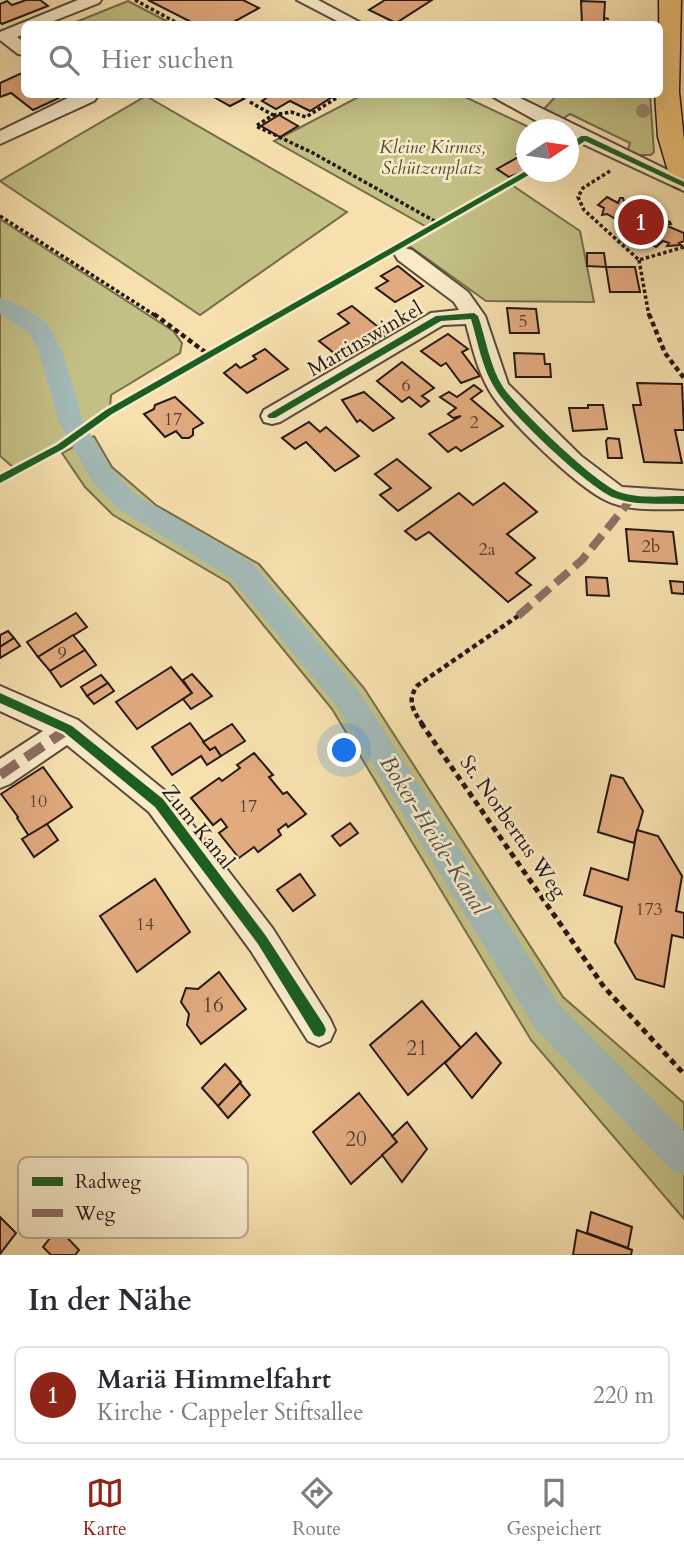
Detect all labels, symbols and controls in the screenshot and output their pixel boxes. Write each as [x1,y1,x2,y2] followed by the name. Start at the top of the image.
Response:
[21,21,663,98] search box
[45,41,83,79] icon: search
[101,42,234,77] text: Hier suchen
[516,119,579,182] north arrow
[379,135,485,181] park label: Kleine Kirmes, Schützenplatz
[618,196,664,248] pin: 1
[302,294,428,384] street label: Martinswinkel
[518,309,528,334] house number: 5
[401,373,411,398] house number: 6
[164,407,182,432] house number: 17
[469,410,479,435] house number: 2
[642,534,660,559] house number: 2b
[479,537,496,562] house number: 2a
[57,641,67,666] house number: 9
[327,733,361,767] your location
[372,749,496,921] water label: Boker-Heide-Kanal
[453,750,573,905] street label: St. Norbertus Weg
[155,779,241,875] street label: Zum Kanal
[29,789,47,814] house number: 10
[239,794,257,819] house number: 17
[635,897,663,922] house number: 173
[136,912,154,937] house number: 14
[202,991,224,1020] house number: 16
[406,1034,428,1063] house number: 21
[345,1125,367,1154] house number: 20
[18,1157,248,1238] legend
[75,1169,141,1195] text: Radweg
[74,1201,116,1227] text: Weg
[28,1280,192,1321] text: In der Nähe
[97,1362,331,1397] text: Mariä Himmelfahrt
[47,1380,59,1411] text: 1
[593,1380,654,1411] text: 220 m
[97,1397,364,1428] text: Kirche · Cappeler Stiftsallee
[83,1474,127,1542] tab: Karte
[292,1474,341,1542] tab: Route
[506,1474,601,1542] tab: Gespeichert

